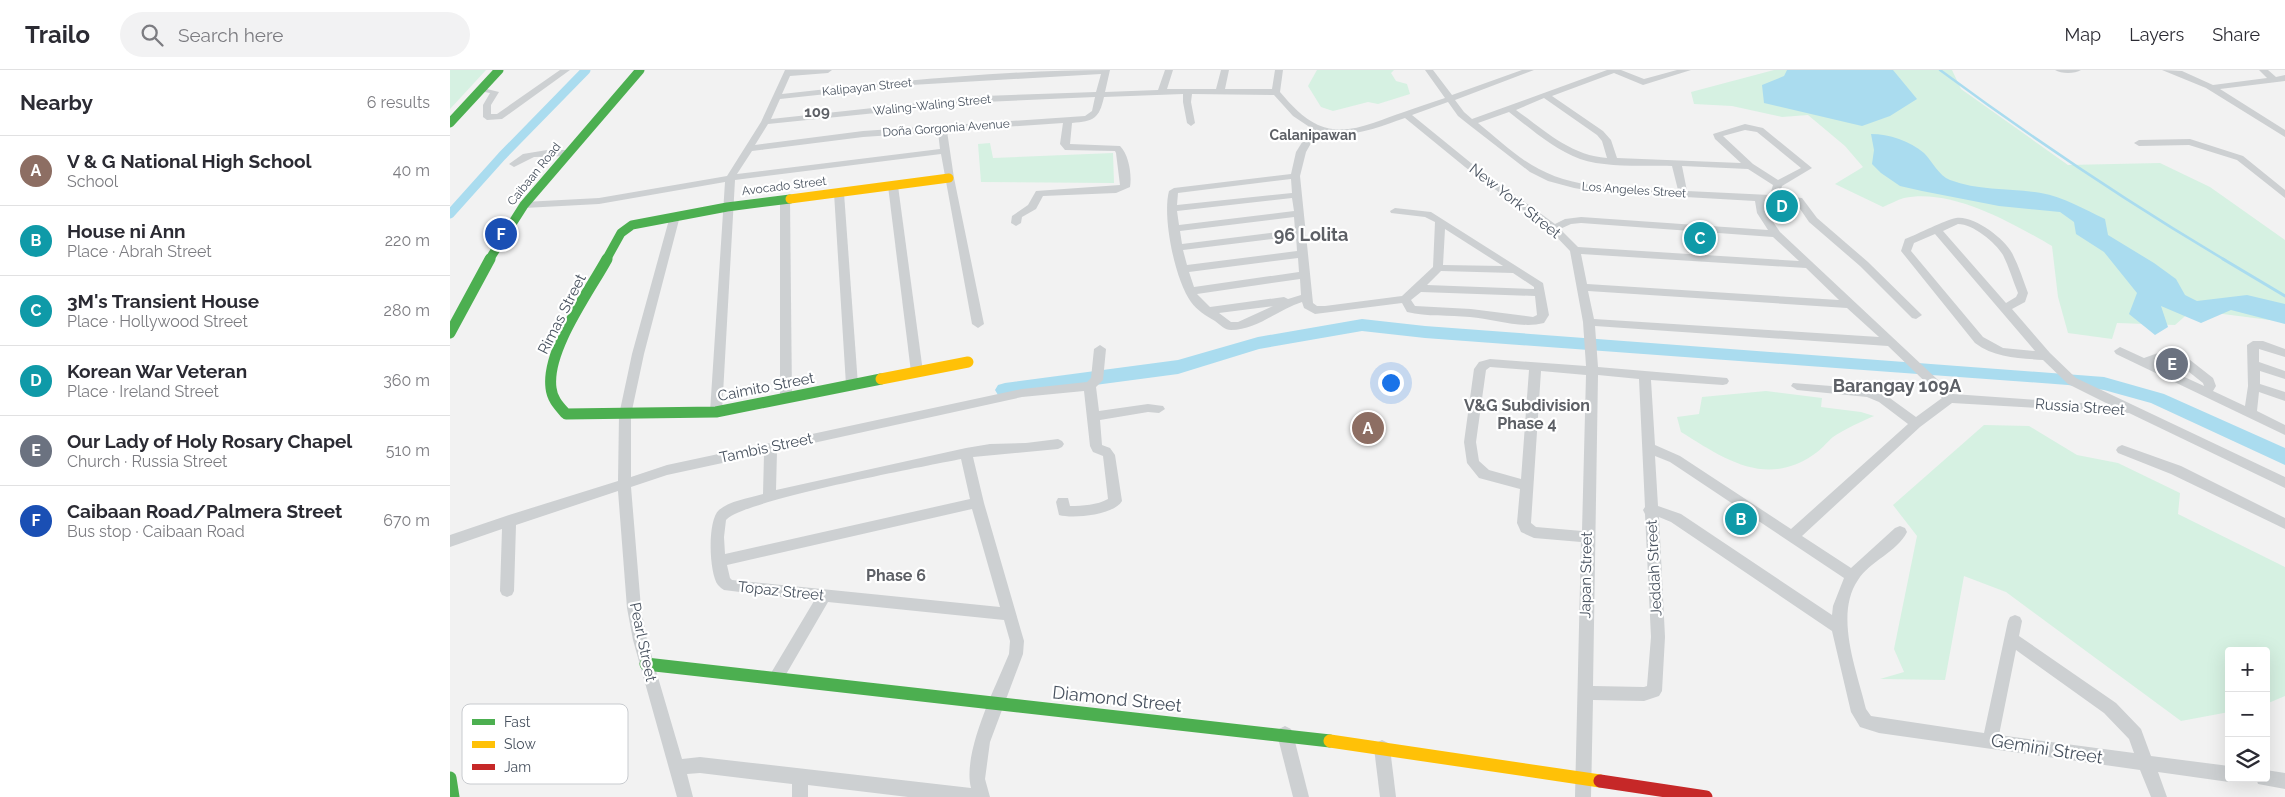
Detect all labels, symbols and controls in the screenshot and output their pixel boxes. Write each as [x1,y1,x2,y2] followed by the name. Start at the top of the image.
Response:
[120,12,470,57] search box
[25,20,90,49] text: Trailo
[138,21,166,49] icon: search
[178,24,283,46] text: Search here
[2065,24,2101,45] text: Map
[2129,24,2184,45] text: Layers
[2212,24,2260,45] text: Share
[821,75,913,99] street label: Kalipayan Street
[20,90,93,115] text: Nearby
[872,92,992,118] street label: Waling-Waling Street
[367,93,430,112] text: 6 results
[804,103,830,121] district label: 109
[882,117,1010,139] street label: Doña Gorgonia Avenue
[1270,127,1356,143] district label: Calanipawan
[504,140,564,208] street label: Caibaan Road
[67,150,311,172] text: V & G National High School
[1466,160,1564,242] street label: New York Street
[31,161,41,180] text: A
[393,161,430,180] text: 40 m
[67,172,118,191] text: School
[741,174,827,198] street label: Avocado Street
[1581,179,1687,201] street label: Los Angeles Street
[1766,187,1798,225] pin: D
[485,215,517,253] pin: F
[1684,219,1716,257] pin: C
[67,220,186,242] text: House ni Ann
[1274,224,1348,245] district label: 96 Lolita
[31,231,41,250] text: B
[385,231,430,250] text: 220 m
[67,242,212,261] text: Place · Abrah Street
[534,271,590,357] street label: Rimas Street
[67,290,259,312] text: 3M's Transient House
[31,301,41,320] text: C
[384,301,430,320] text: 280 m
[67,312,248,331] text: Place · Hollywood Street
[2156,345,2188,383] pin: E
[67,360,247,382] text: Korean War Veteran
[716,369,816,405] street label: Caimito Street
[1378,370,1404,396] your location
[30,371,42,390] text: D
[383,371,430,390] text: 360 m
[1833,375,1962,396] district label: Barangay 109A
[67,382,219,401] text: Place · Ireland Street
[2035,395,2125,419] street label: Russia Street
[1464,396,1590,433] district label: V&G Subdivision Phase 4
[1352,409,1384,447] pin: A
[718,429,814,467] street label: Tambis Street
[67,430,352,452] text: Our Lady of Holy Rosary Chapel
[31,441,41,460] text: E
[386,441,430,460] text: 510 m
[67,452,227,471] text: Church · Russia Street
[67,500,342,522] text: Caibaan Road/Palmera Street
[1725,500,1757,538] pin: B
[31,511,41,530] text: F
[383,511,430,530] text: 670 m
[1642,519,1666,617] street label: Jeddah Street
[67,522,245,541] text: Bus stop · Caibaan Road
[1576,531,1596,619] street label: Japan Street
[866,566,926,585] district label: Phase 6
[737,578,825,604] street label: Topaz Street
[626,601,660,683] street label: Pearl Street
[2225,647,2270,782] map controls
[2225,647,2270,692] button: +
[1051,681,1183,716] street label: Diamond Street
[2225,692,2270,737] button: −
[462,704,628,784] legend
[504,714,531,730] text: Fast
[1990,729,2104,768] street label: Gemini Street
[504,736,536,752] text: Slow
[2225,737,2270,782] button: layers
[504,759,531,775] text: Jam

